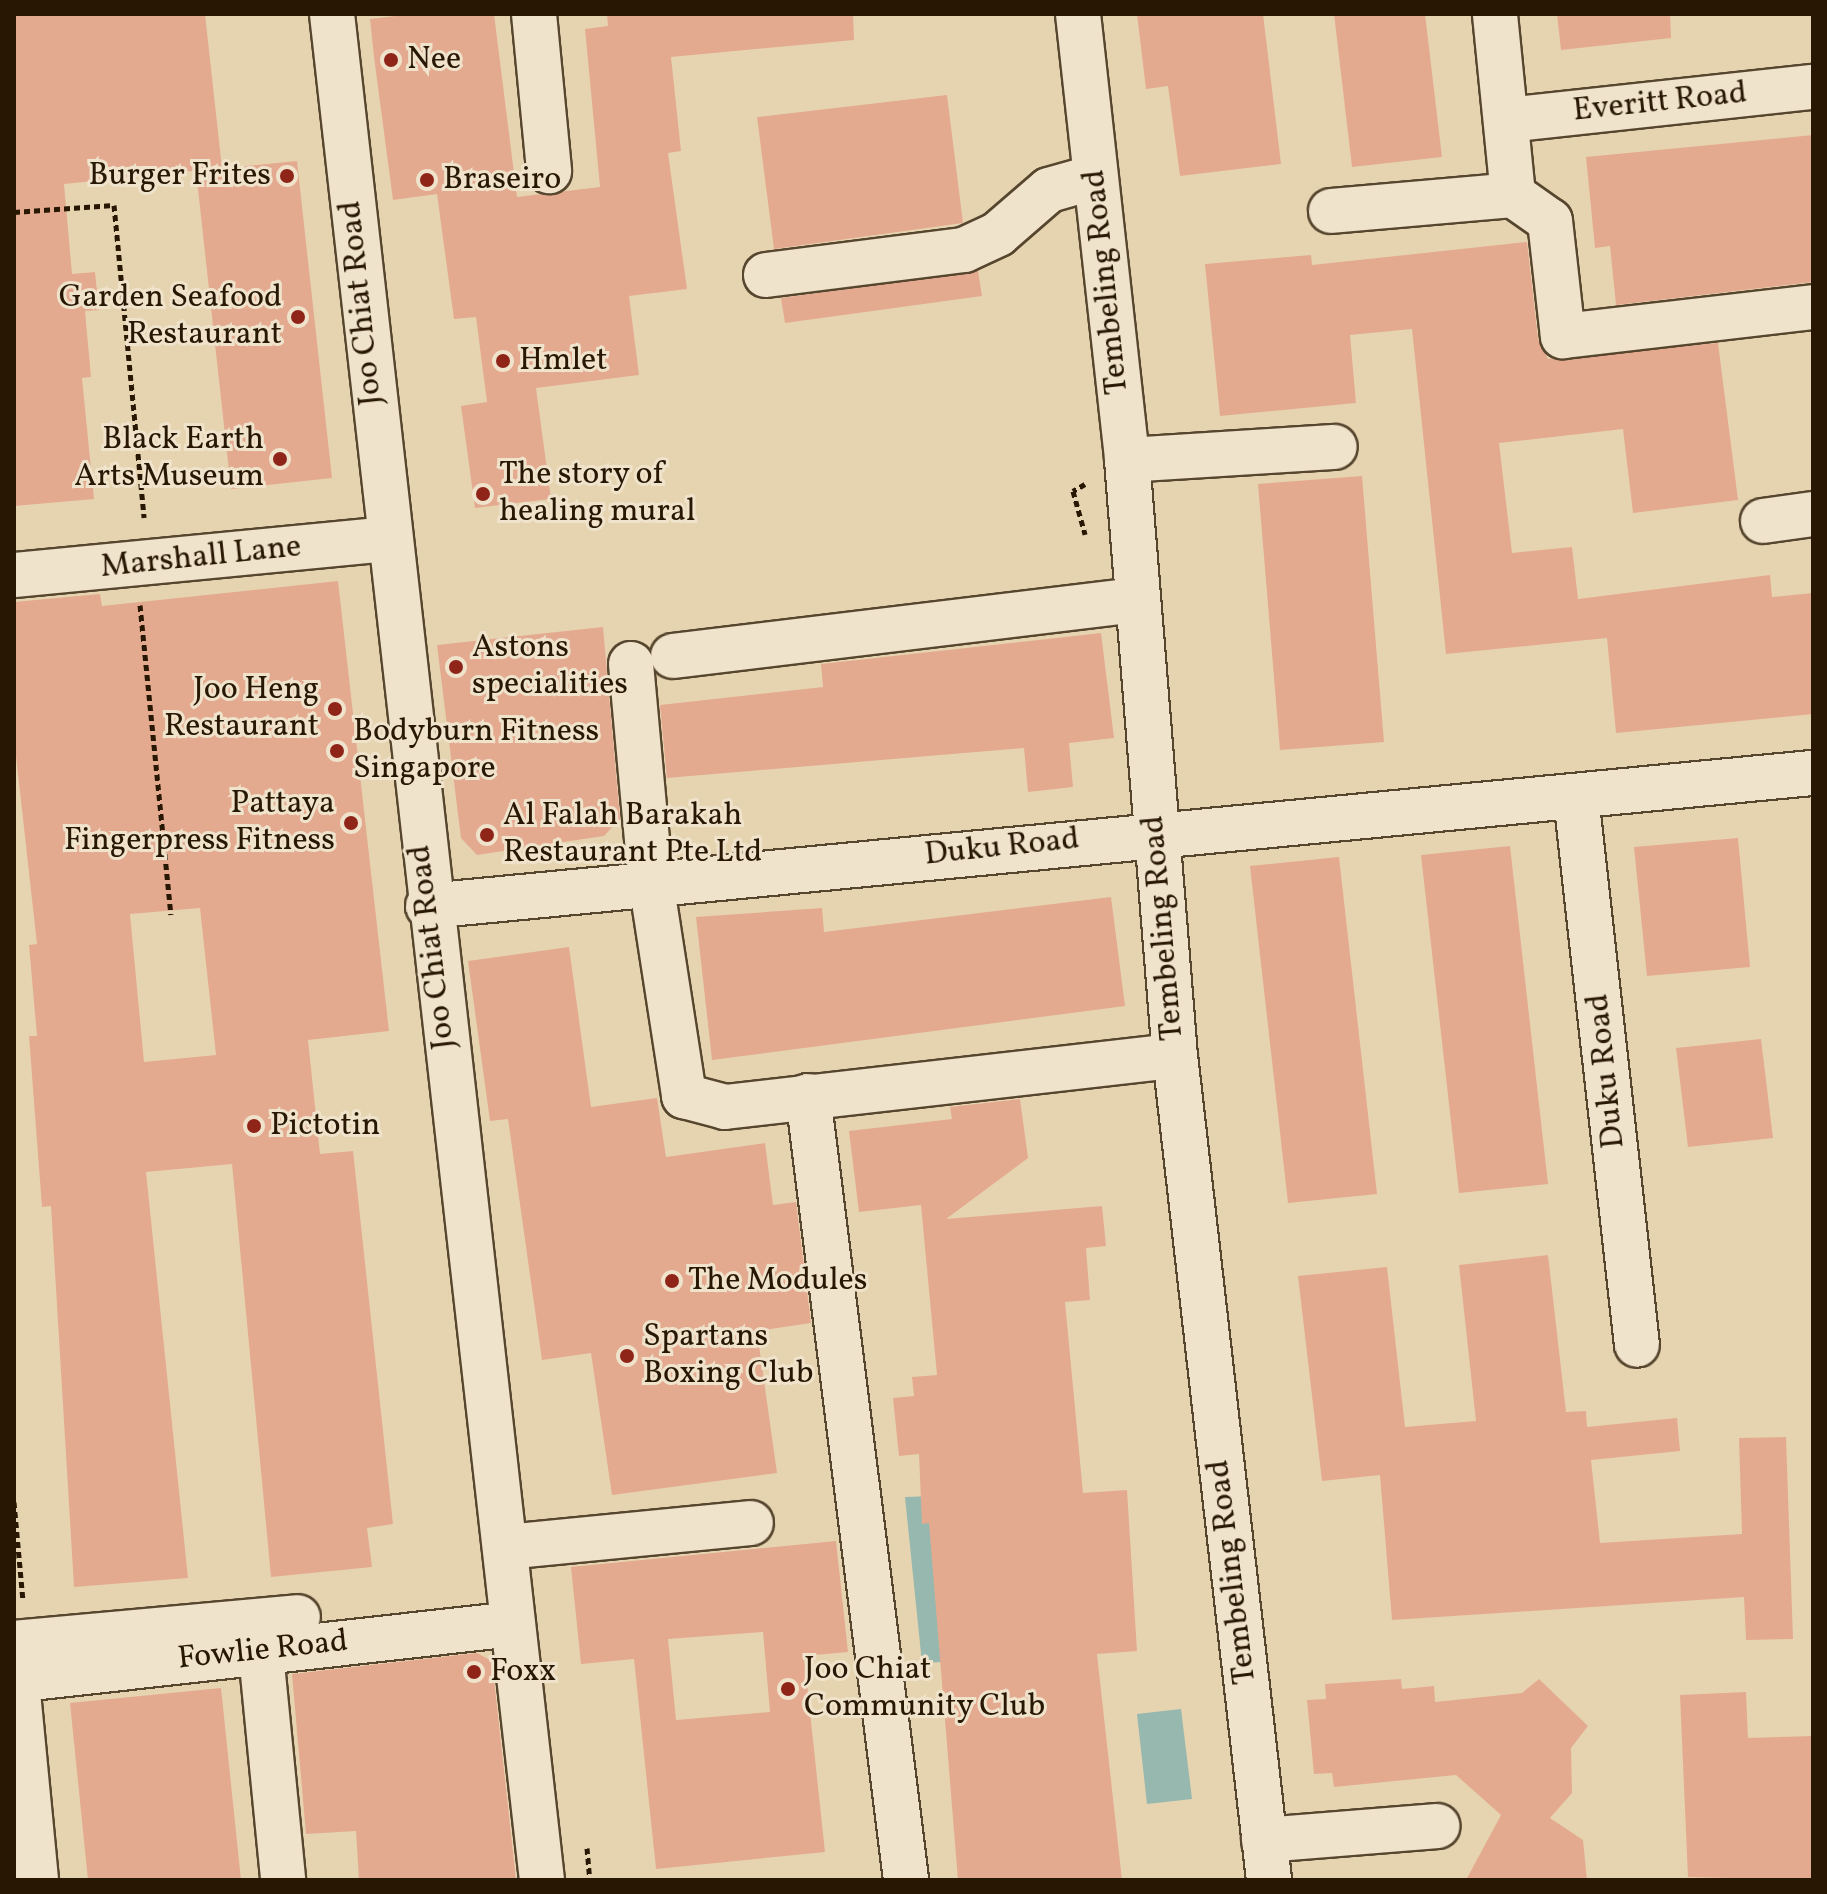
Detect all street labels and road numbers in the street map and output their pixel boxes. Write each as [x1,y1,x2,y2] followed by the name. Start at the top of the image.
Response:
[1571,75,1749,131] street label: Everitt Road
[1076,168,1138,396] street label: Tembeling Road
[332,199,392,407] street label: Joo Chiat Road
[99,528,303,588] street label: Marshall Lane
[1135,814,1193,1042] street label: Tembeling Road
[923,821,1081,875] street label: Duku Road
[401,842,465,1052] street label: Joo Chiat Road
[1580,992,1634,1150] street label: Duku Road
[1200,1458,1266,1686] street label: Tembeling Road
[176,1623,350,1679] street label: Fowlie Road

